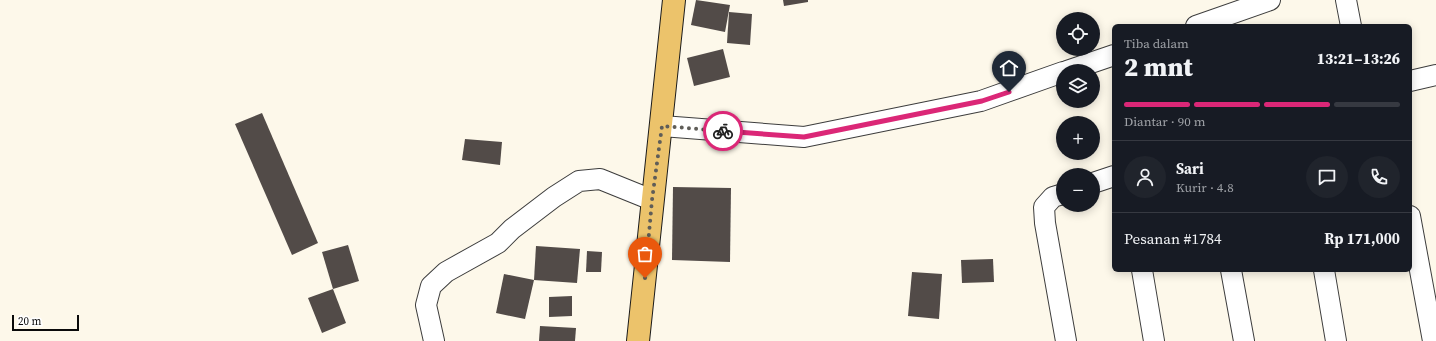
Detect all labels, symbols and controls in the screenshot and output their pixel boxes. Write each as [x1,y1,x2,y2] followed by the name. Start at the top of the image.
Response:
[1056,12,1100,212] map controls
[1056,12,1100,56] button: locate
[1124,35,1189,52] text: Tiba dalam
[1317,48,1400,69] text: 13:21–13:26
[1124,49,1193,85] text: 2 mnt
[992,51,1026,92] pin
[998,57,1020,79] icon: home
[1056,64,1100,108] button: layers
[703,111,743,151] courier
[1124,113,1205,130] text: Diantar · 90 m
[1056,116,1100,160] button: +
[712,120,734,142] icon: bike
[1124,156,1166,198] button: person
[1306,156,1348,198] button: chat
[1358,156,1400,198] button: phone
[1176,158,1204,179] text: Sari
[1056,168,1100,212] button: −
[1176,179,1234,196] text: Kurir · 4.8
[1124,228,1221,249] text: Pesanan #1784
[1324,228,1400,249] text: Rp 171,000
[628,237,662,278] pin
[634,243,656,265] icon: bag
[12,313,79,332] scale bar
[18,314,41,329] text: 20 m

